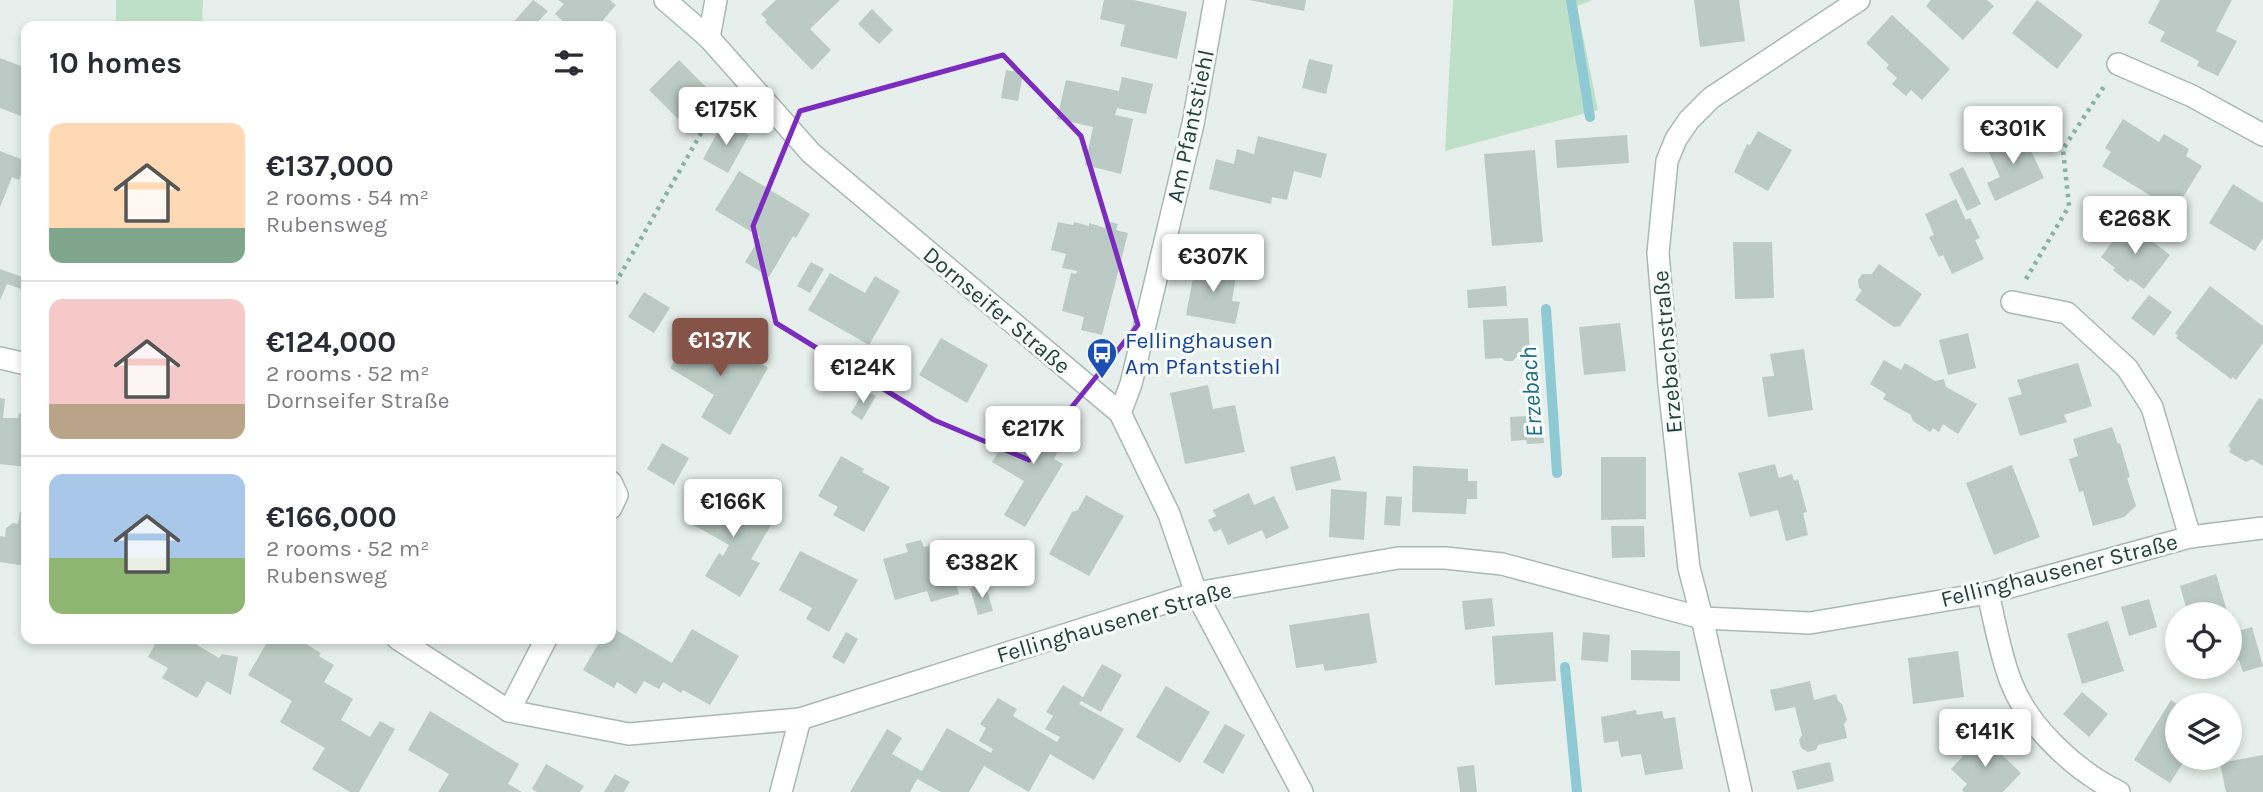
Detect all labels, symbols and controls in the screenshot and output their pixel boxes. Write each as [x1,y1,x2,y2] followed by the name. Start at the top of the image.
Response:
[550,44,588,82] icon: filters
[49,45,182,81] text: 10 homes
[1161,47,1220,205] street label: Am Pfantstiehl
[677,88,775,147] pin: €175K
[695,96,757,123] text: €175K
[1964,106,2062,166] pin: €301K
[1980,115,2046,142] text: €301K
[266,148,394,184] text: €137,000
[105,151,189,235] icon: home
[266,184,429,211] text: 2 rooms · 54 m²
[2086,196,2184,256] pin: €268K
[2099,205,2171,232] text: €268K
[266,211,387,238] text: Rubensweg
[1164,234,1262,294] pin: €307K
[918,241,1076,380] street label: Dornseifer Straße
[1178,243,1248,270] text: €307K
[1647,269,1688,435] street label: Erzebachstraße
[671,318,769,378] pin: €137K
[266,324,396,360] text: €124,000
[105,327,189,411] icon: home
[688,327,752,354] text: €137K
[1125,327,1281,380] place label: Fellinghausen Am Pfantstiehl
[1085,336,1119,380] bus stop icon: Fellinghausen Am Pfantstiehl
[814,346,912,405] pin: €124K
[1514,346,1548,438] water label: Erzebach
[830,354,896,381] text: €124K
[266,360,429,387] text: 2 rooms · 52 m²
[266,387,450,414] text: Dornseifer Straße
[984,406,1082,466] pin: €217K
[1001,415,1065,442] text: €217K
[684,480,782,539] pin: €166K
[700,488,766,515] text: €166K
[266,499,397,535] text: €166,000
[105,502,189,586] icon: home
[1938,528,2180,613] street label: Fellinghausener Straße
[266,535,429,562] text: 2 rooms · 52 m²
[933,540,1031,600] pin: €382K
[946,549,1018,576] text: €382K
[266,562,387,589] text: Rubensweg
[994,576,1235,669] street label: Fellinghausener Straße
[2165,602,2242,770] map controls
[2165,602,2242,679] button: locate
[2165,693,2242,770] button: layers
[1936,710,2034,769] pin: €141K
[1955,718,2015,745] text: €141K

